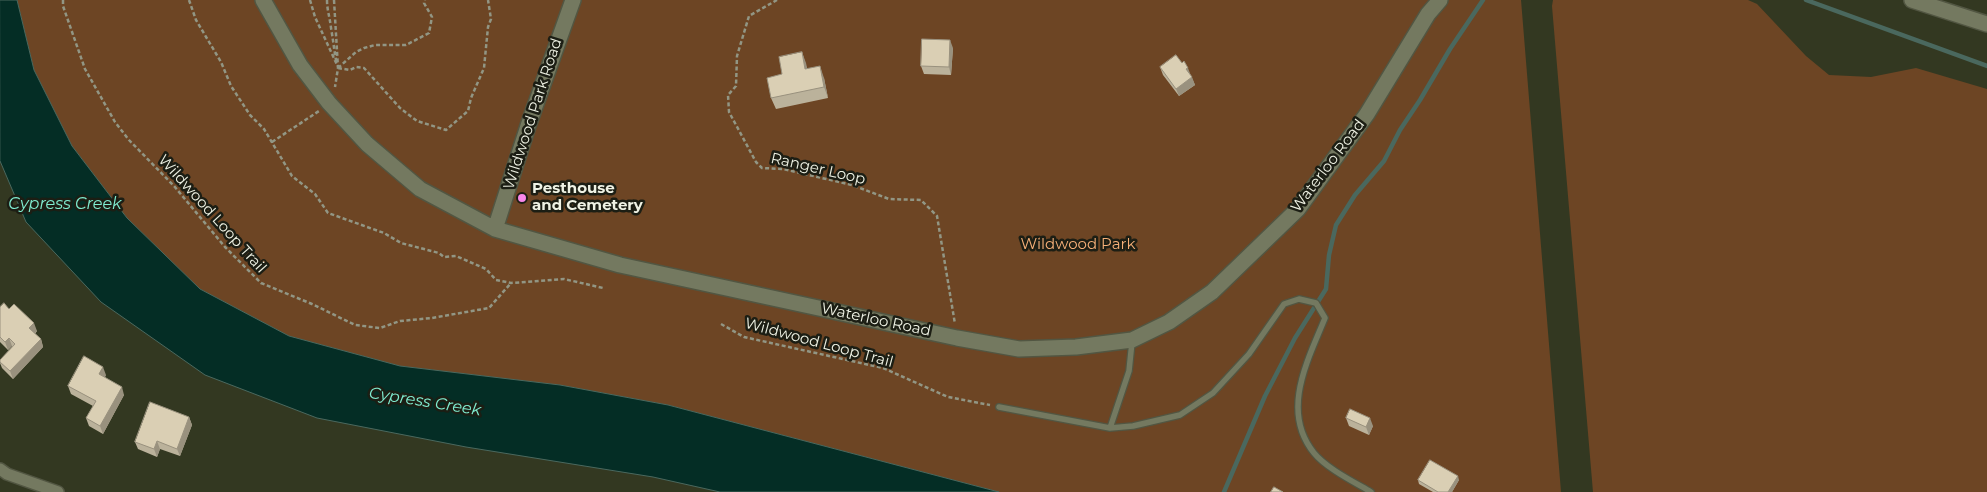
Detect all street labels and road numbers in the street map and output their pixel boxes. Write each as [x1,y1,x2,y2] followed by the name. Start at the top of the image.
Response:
[500,36,566,192] street label: Wildwood Park Road
[1287,116,1369,216] street label: Waterloo Road
[769,149,867,189] street label: Ranger Loop
[154,151,270,277] street label: Wildwood Loop Trail
[820,300,932,340] street label: Waterloo Road
[743,315,895,371] street label: Wildwood Loop Trail

